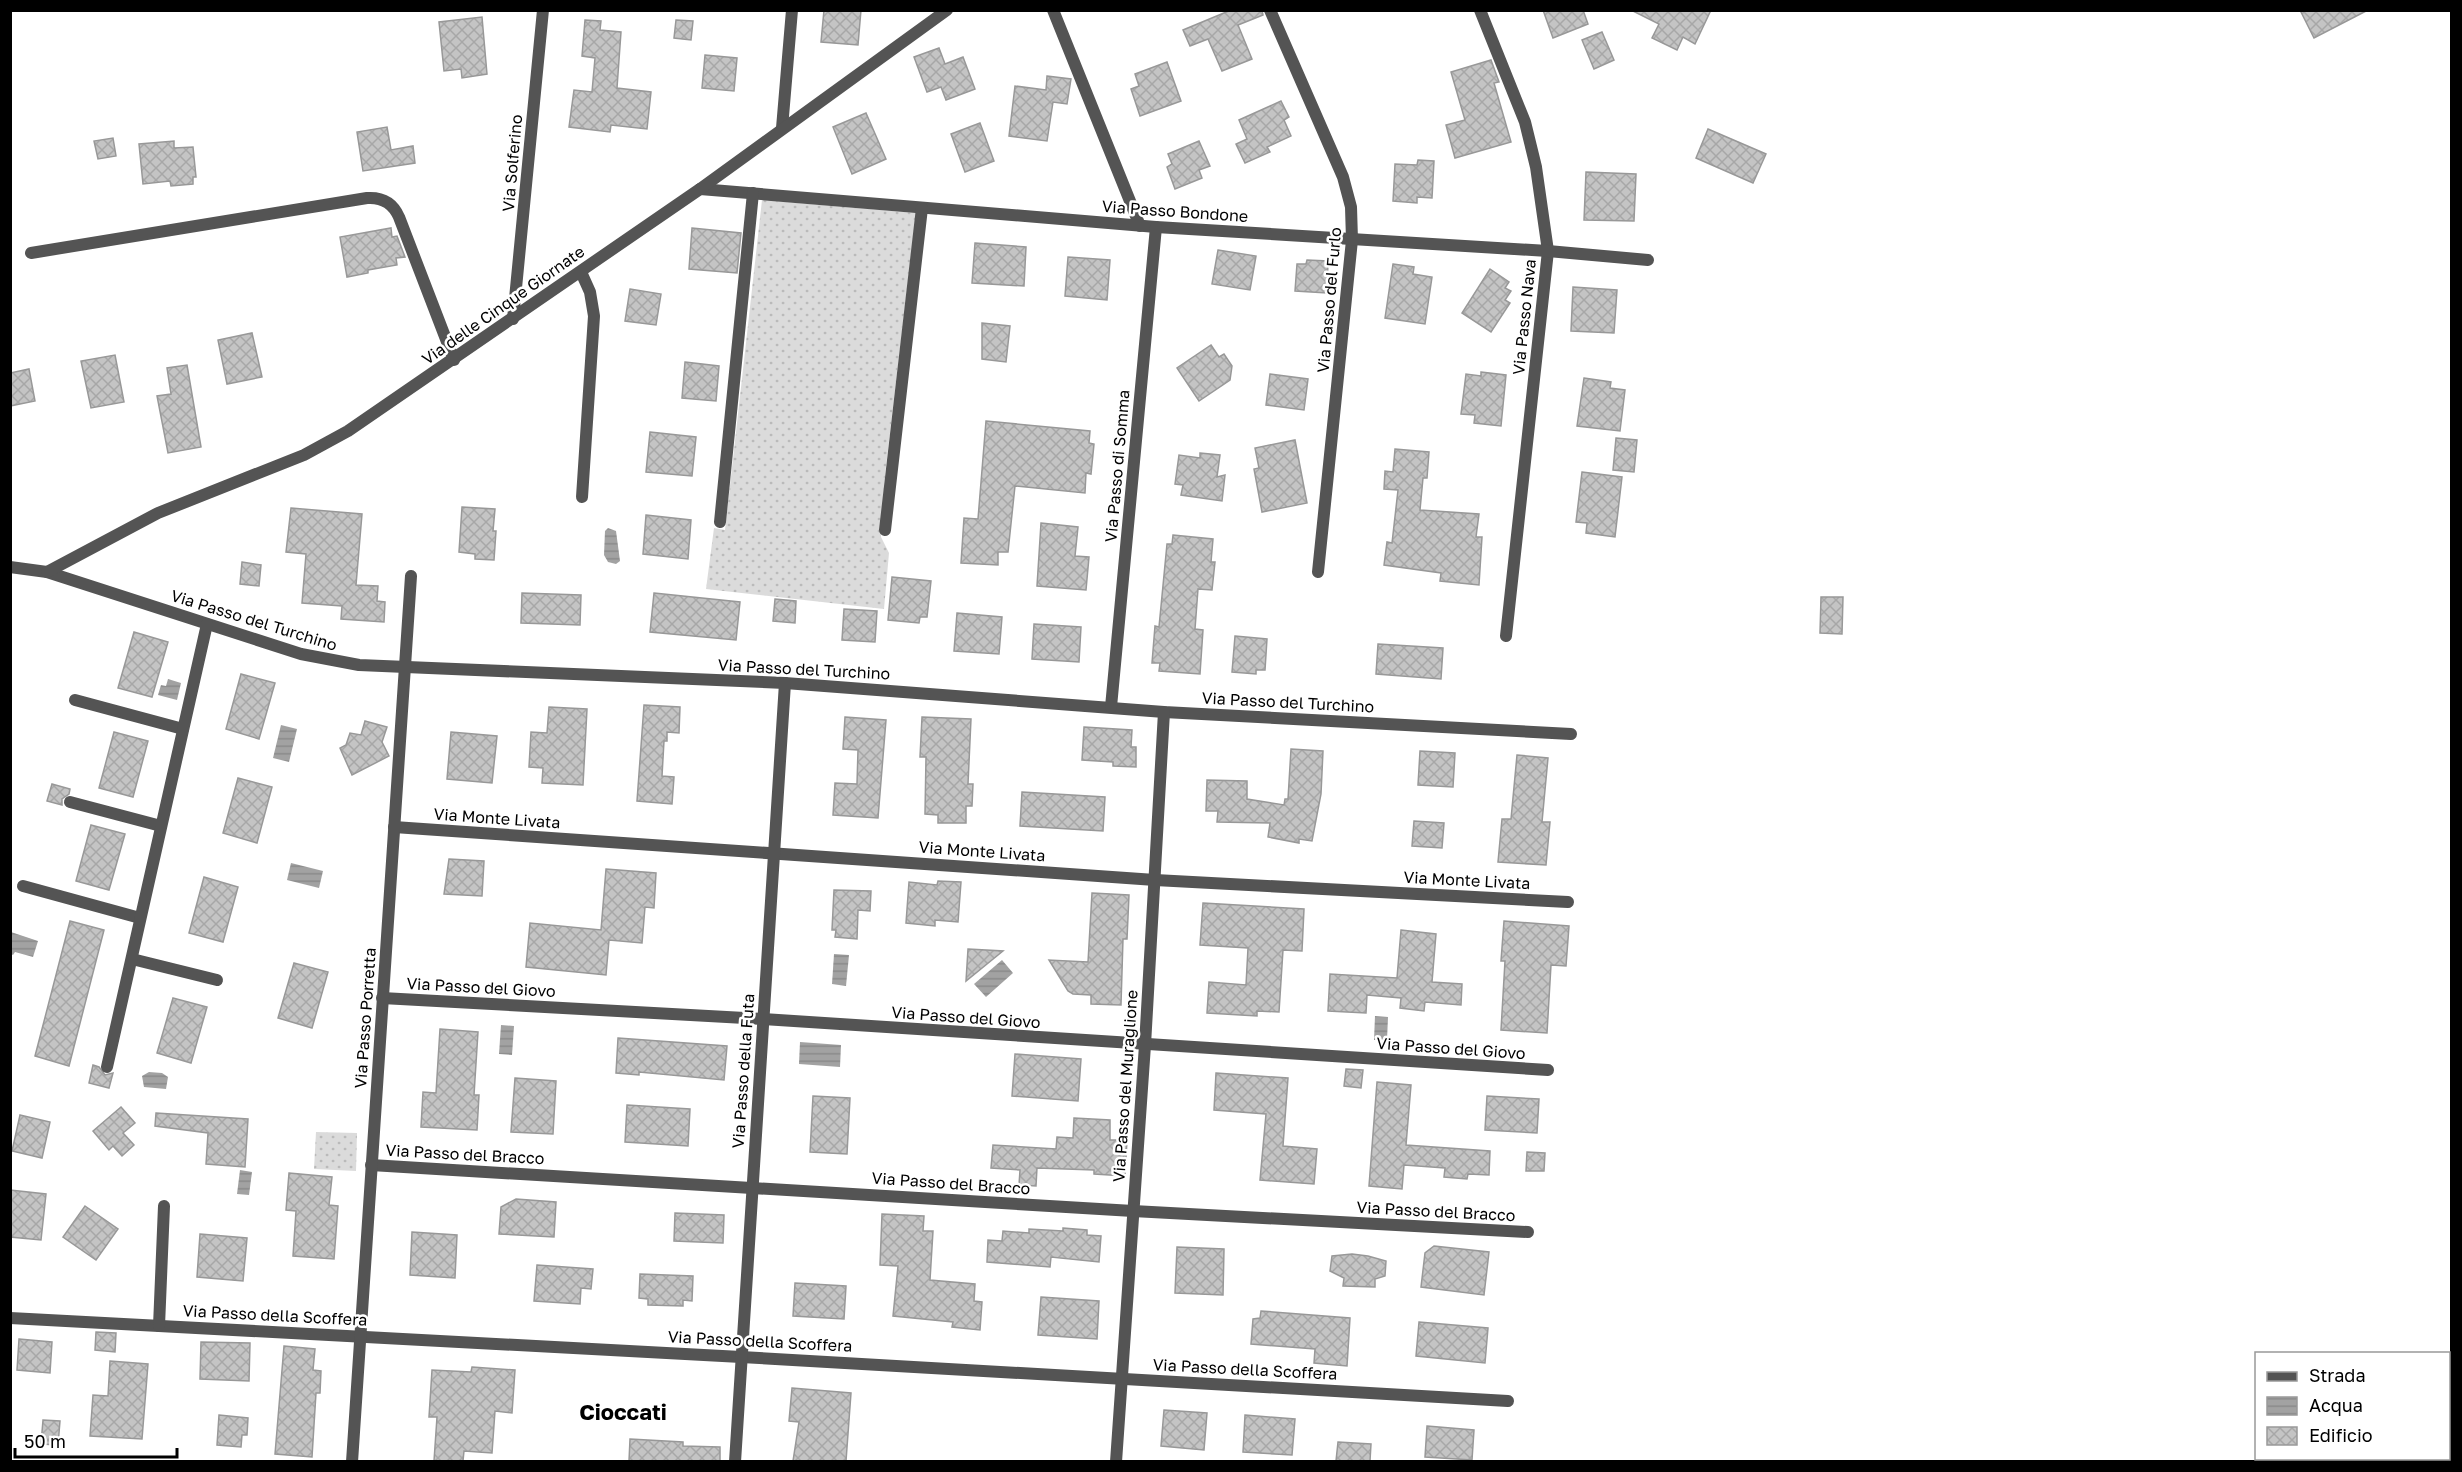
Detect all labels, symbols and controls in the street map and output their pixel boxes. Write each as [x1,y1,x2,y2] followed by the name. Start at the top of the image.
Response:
[498,114,526,212] street label: Via Solferino
[1101,196,1249,226] street label: Via Passo Bondone
[1313,226,1345,374] street label: Via Passo del Furlo
[418,241,588,369] street label: Via delle Cinque Giornate
[1508,258,1540,376] street label: Via Passo Nava
[1100,389,1134,543] street label: Via Passo di Somma
[168,585,340,655] street label: Via Passo del Turchino
[717,654,891,684] street label: Via Passo del Turchino
[1201,687,1375,717] street label: Via Passo del Turchino
[433,804,561,832] street label: Via Monte Livata
[918,837,1046,865] street label: Via Monte Livata
[1403,867,1531,893] street label: Via Monte Livata
[350,947,380,1089] street label: Via Passo Porretta
[406,973,556,1001] street label: Via Passo del Giovo
[1108,989,1142,1183] street label: Via Passo del Muraglione
[728,993,758,1149] street label: Via Passo della Futa
[891,1002,1041,1032] street label: Via Passo del Giovo
[1376,1033,1526,1063] street label: Via Passo del Giovo
[385,1140,545,1168] street label: Via Passo del Bracco
[871,1167,1031,1199] street label: Via Passo del Bracco
[1356,1197,1516,1225] street label: Via Passo del Bracco
[182,1300,368,1330] street label: Via Passo della Scoffera
[667,1326,853,1356] street label: Via Passo della Scoffera
[2255,1352,2450,1460] legend
[1152,1354,1338,1384] street label: Via Passo della Scoffera
[2309,1364,2366,1386] text: Strada
[2309,1394,2363,1416] text: Acqua
[579,1398,667,1425] district label: Cioccati
[15,1421,177,1459] scale bar
[2309,1424,2373,1446] text: Edificio
[24,1430,66,1452] text: 50 m

